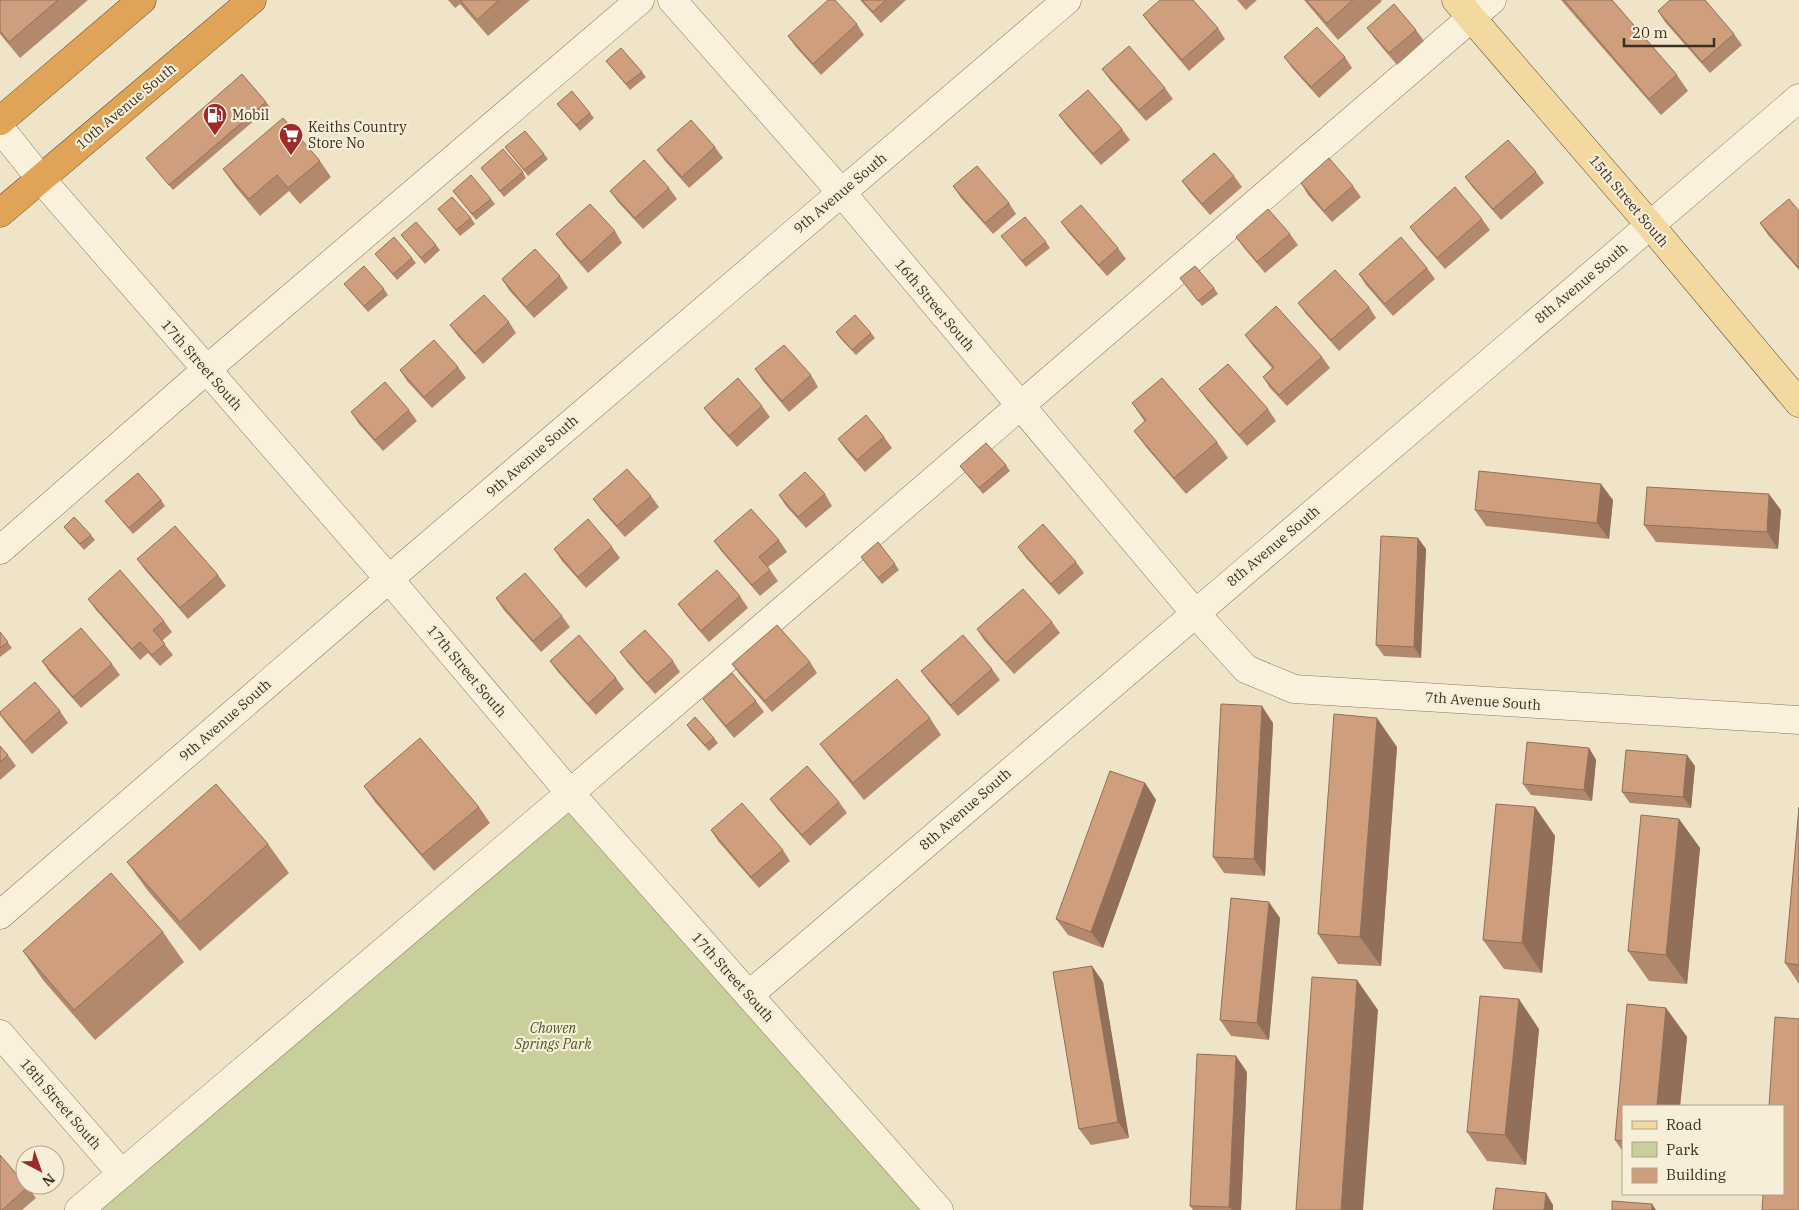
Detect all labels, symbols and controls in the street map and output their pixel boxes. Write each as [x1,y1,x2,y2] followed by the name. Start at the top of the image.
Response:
[1624,15,1714,47] scale bar
[1632,23,1668,42] text: 20 m
[72,59,180,153] street label: 10th Avenue South
[202,102,228,136] fuel station icon: Mobil
[232,106,269,124] place label: Mobil
[308,118,407,152] place label: Keiths Country Store No
[278,122,304,156] supermarket icon: Keiths Country Store No
[790,149,891,237] street label: 9th Avenue South
[1585,151,1673,251] street label: 15th Street South
[1531,239,1632,327] street label: 8th Avenue South
[891,255,979,355] street label: 16th Street South
[158,316,247,414] street label: 17th Street South
[482,411,582,501] street label: 9th Avenue South
[1223,502,1324,590] street label: 8th Avenue South
[423,621,511,721] street label: 17th Street South
[175,675,275,765] street label: 9th Avenue South
[1424,688,1542,714] street label: 7th Avenue South
[915,764,1015,854] street label: 8th Avenue South
[688,928,778,1026] street label: 17th Street South
[513,1019,592,1053] park label: Chowen Springs Park
[17,1055,106,1153] street label: 18th Street South
[1622,1105,1784,1195] legend
[1666,1115,1702,1134] text: Road
[1666,1140,1699,1159] text: Park
[15,1145,65,1195] north arrow
[1666,1165,1726,1184] text: Building
[38,1169,59,1190] text: N

